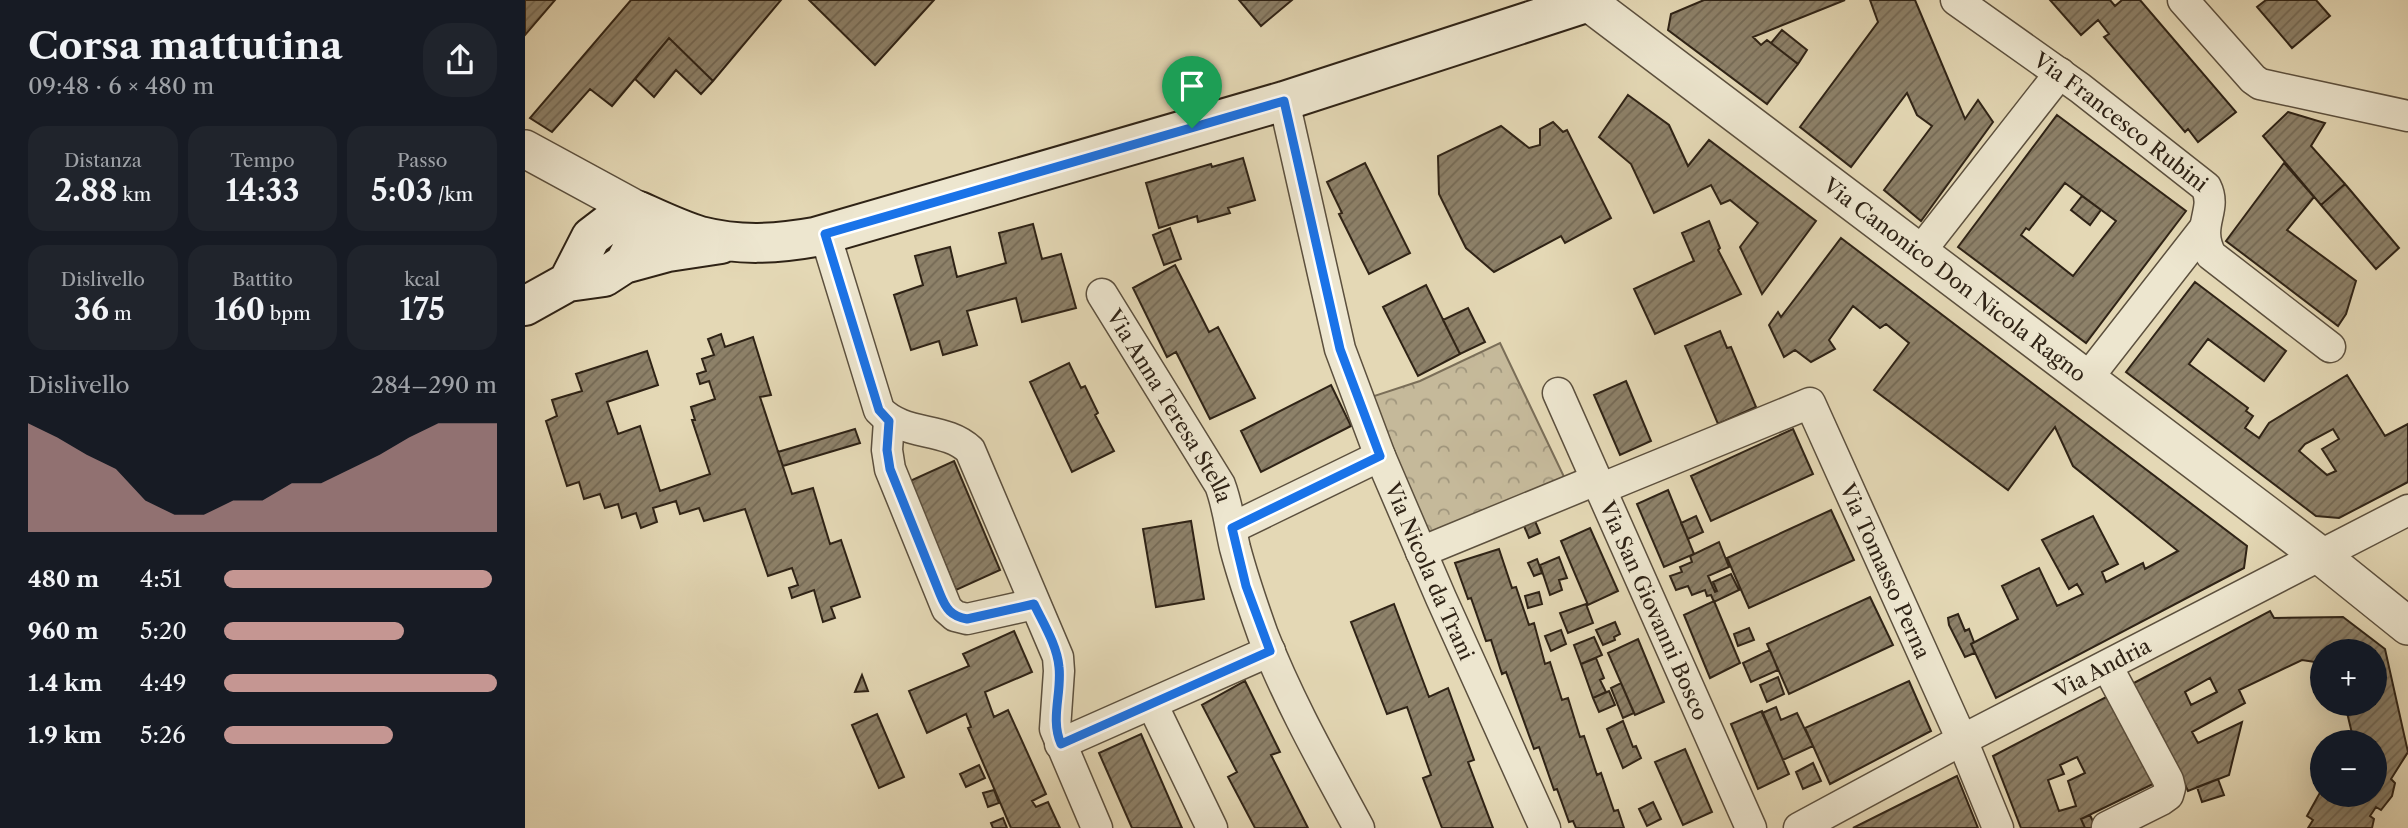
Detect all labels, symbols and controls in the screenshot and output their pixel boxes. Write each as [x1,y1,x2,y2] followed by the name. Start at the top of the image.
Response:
[28,22,343,69] text: Corsa mattutina
[423,23,497,97] button: share
[2028,46,2213,196] street label: Via Francesco Rubini
[1162,56,1222,128] pin
[1173,67,1211,105] icon: arrive
[28,72,214,100] text: 09:48 · 6 × 480 m
[64,149,142,172] text: Distanza
[230,149,295,172] text: Tempo
[397,149,447,172] text: Passo
[1818,171,2091,387] street label: Via Canonico Don Nicola Ragno
[54,172,117,209] text: 2.88
[225,172,300,209] text: 14:33
[371,172,433,209] text: 5:03
[117,183,151,206] text: km
[433,183,473,206] text: /km
[61,268,145,291] text: Dislivello
[232,268,293,291] text: Battito
[404,268,440,291] text: kcal
[74,291,109,328] text: 36
[214,291,265,328] text: 160
[399,291,445,328] text: 175
[109,302,132,325] text: m
[265,302,311,325] text: bpm
[1101,304,1238,506] street label: Via Anna Teresa Stella
[28,371,130,399] text: Dislivello
[371,371,497,399] text: 284–290 m
[1380,478,1480,664] street label: Via Nicola da Trani
[1835,478,1936,663] street label: Via Tomasso Perna
[1595,496,1714,724] street label: Via San Giovanni Bosco
[28,565,99,593] text: 480 m
[140,565,182,593] text: 4:51
[28,617,99,645] text: 960 m
[140,617,187,645] text: 5:20
[2049,632,2155,703] street label: Via Andria
[2310,639,2387,807] map controls
[2310,639,2387,716] button: +
[28,669,102,697] text: 1.4 km
[140,669,187,697] text: 4:49
[28,721,102,749] text: 1.9 km
[140,721,186,749] text: 5:26
[2310,730,2387,807] button: −

